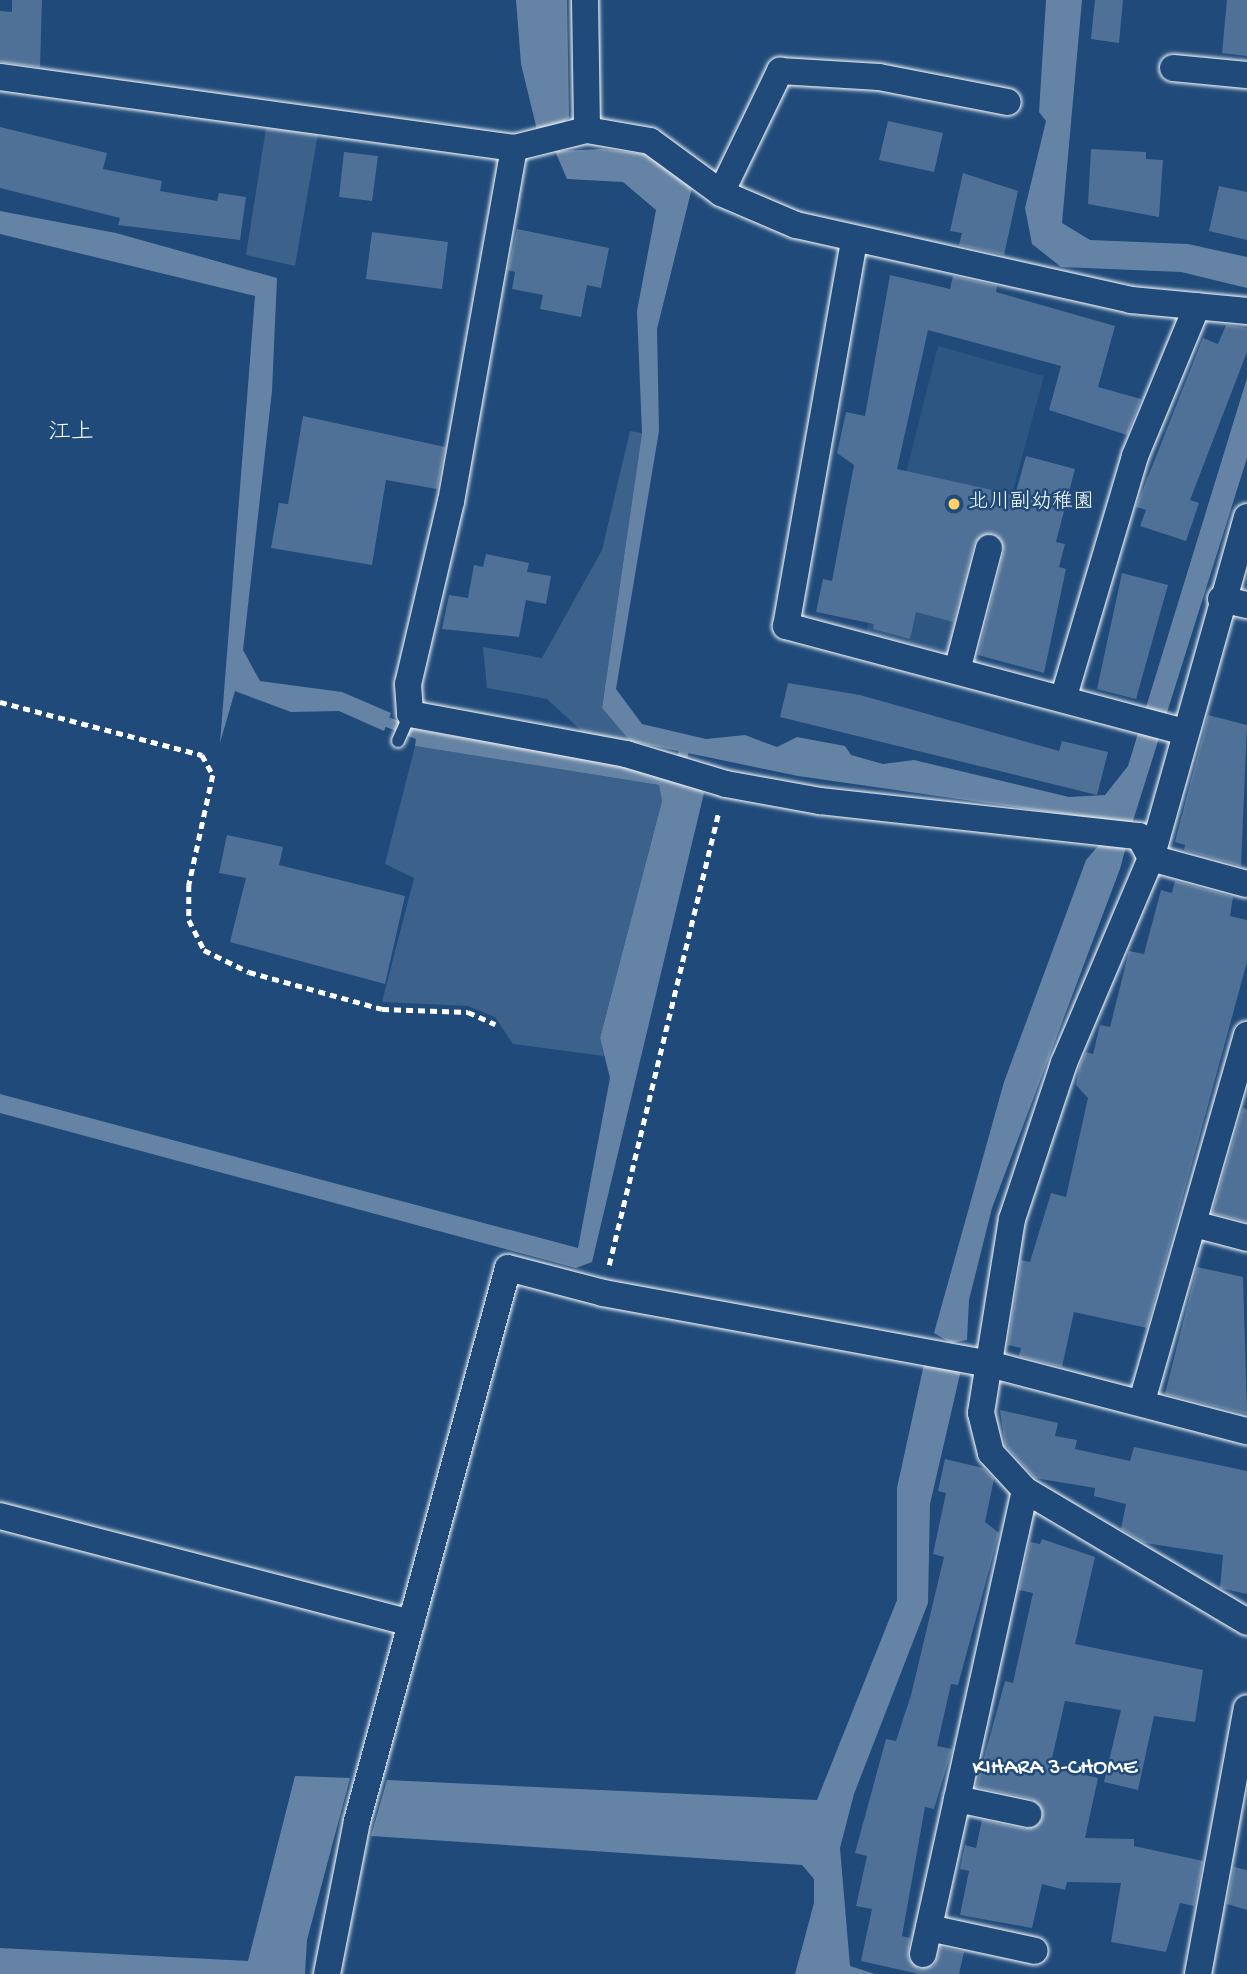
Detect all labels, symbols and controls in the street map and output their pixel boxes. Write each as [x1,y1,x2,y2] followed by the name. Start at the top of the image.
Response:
[48,420,94,448] district label: 江上
[968,491,1094,517] place label: 北川副幼稚園
[946,496,962,512] marker: 北川副幼稚園
[960,1755,1150,1783] district label: KIHARA 3-CHOME

